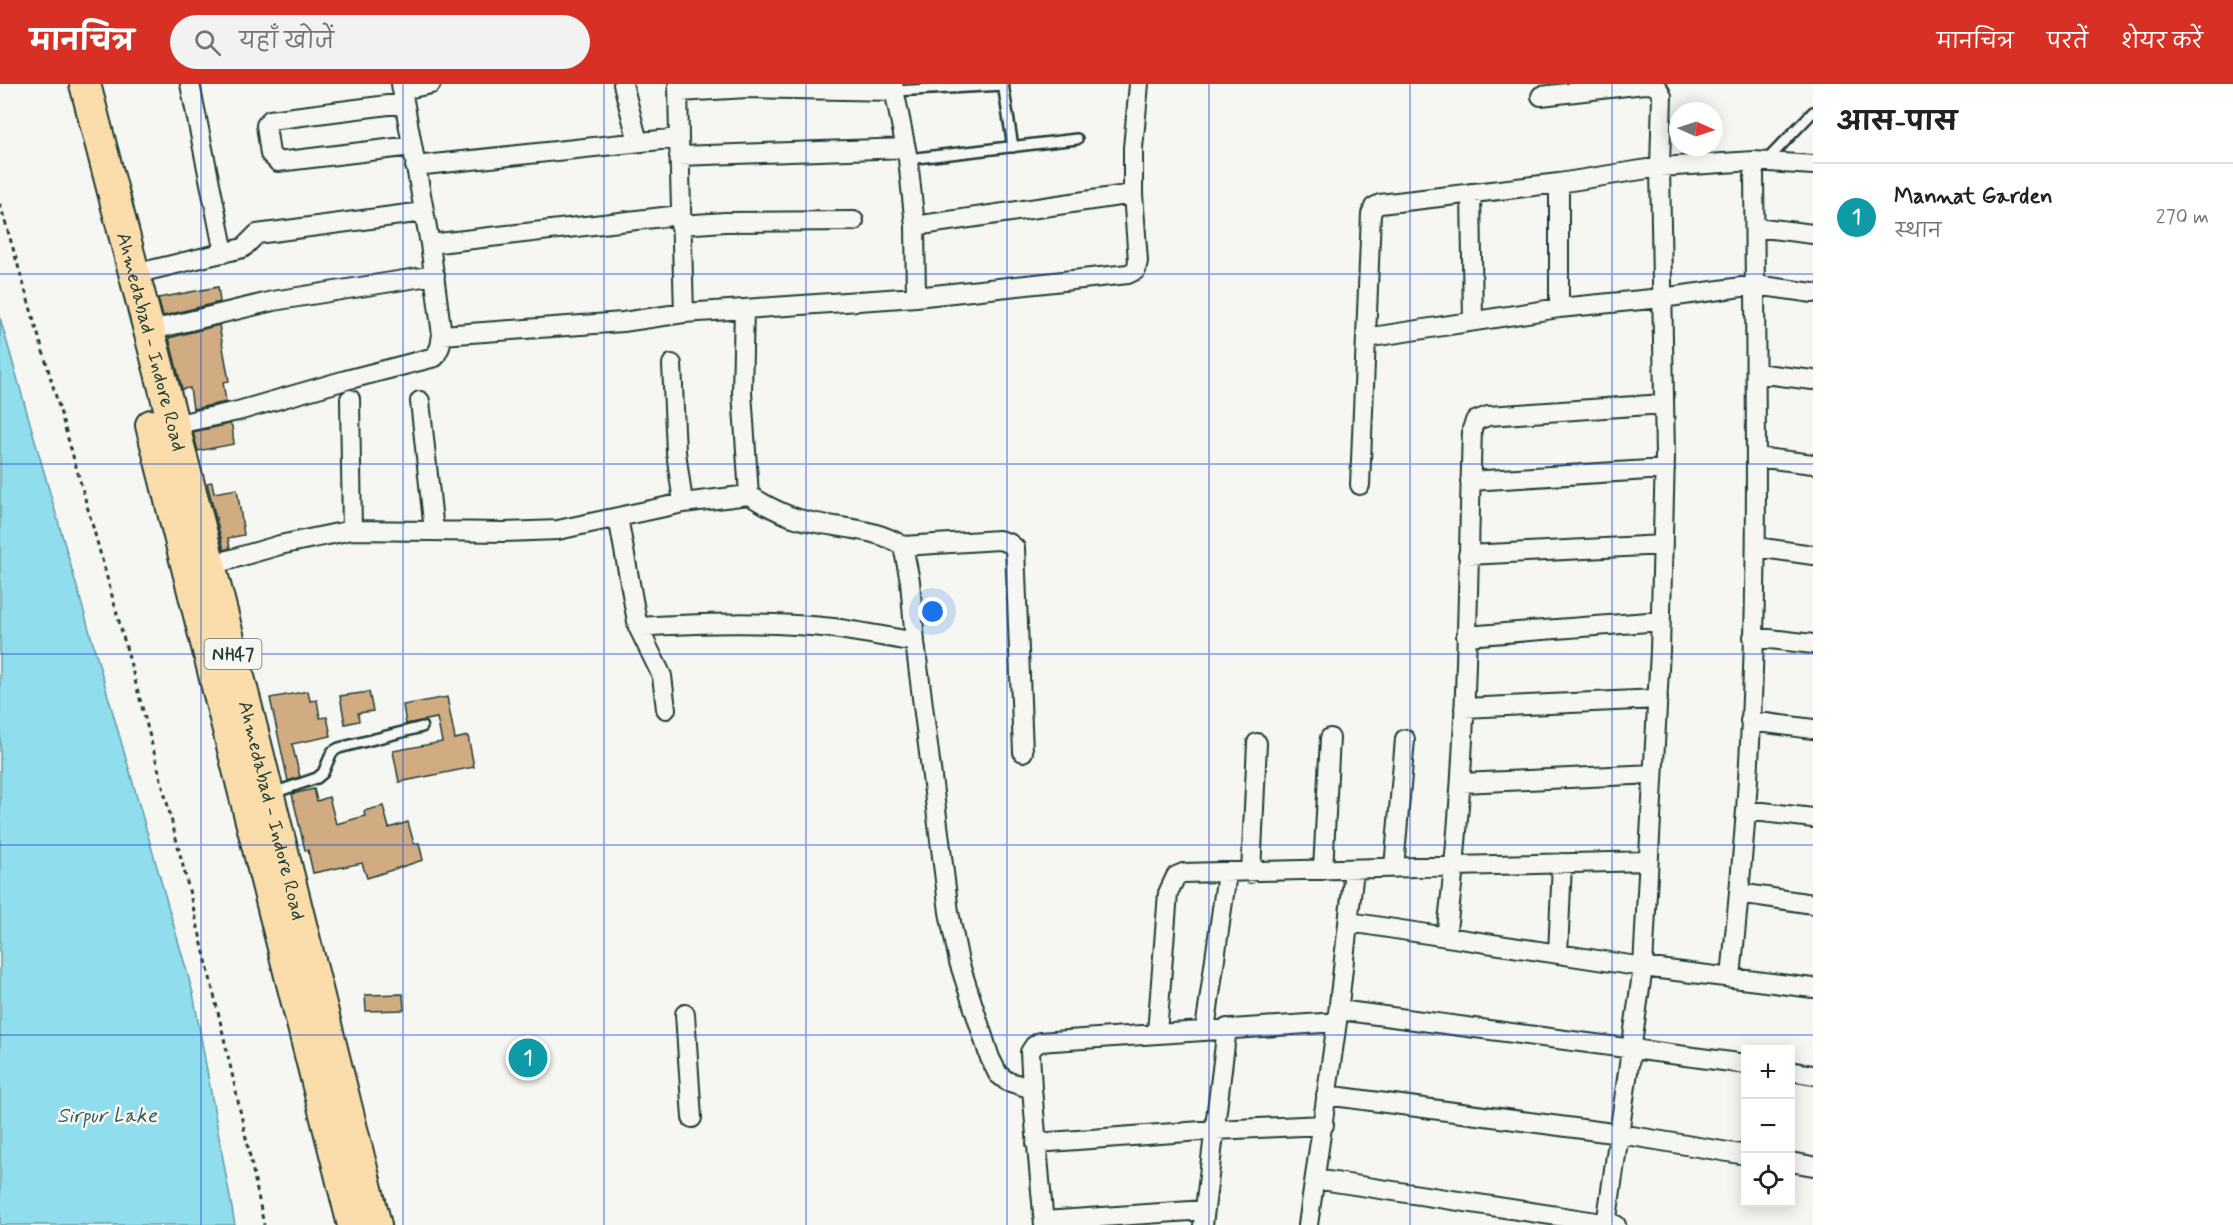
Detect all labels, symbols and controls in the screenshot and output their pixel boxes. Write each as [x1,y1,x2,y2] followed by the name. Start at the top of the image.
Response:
[170,15,590,69] search box
[30,24,134,61] text: मानचित्र
[191,26,224,59] icon: search
[239,28,334,56] text: यहाँ खोजें
[1937,28,2014,56] text: मानचित्र
[2047,28,2088,56] text: परतें
[2121,28,2203,56] text: शेयर करें
[1669,102,1723,156] north arrow
[1837,106,1957,140] text: आस-पास
[1894,183,2053,211] text: Mannat Garden
[1852,204,1861,231] text: 1
[2156,204,2209,231] text: 270 m
[1894,218,1941,245] text: स्थान
[109,229,192,454] street label: Ahmedabad - Indore Road
[918,597,947,626] your location
[204,639,262,669] road number: NH47
[231,698,311,923] street label: Ahmedabad - Indore Road
[508,1036,548,1080] pin: 1
[1741,1045,1795,1207] map controls
[1741,1045,1795,1099] button: +
[1741,1099,1795,1153] button: −
[57,1102,158,1130] water label: Sirpur Lake
[1741,1153,1795,1207] button: locate

